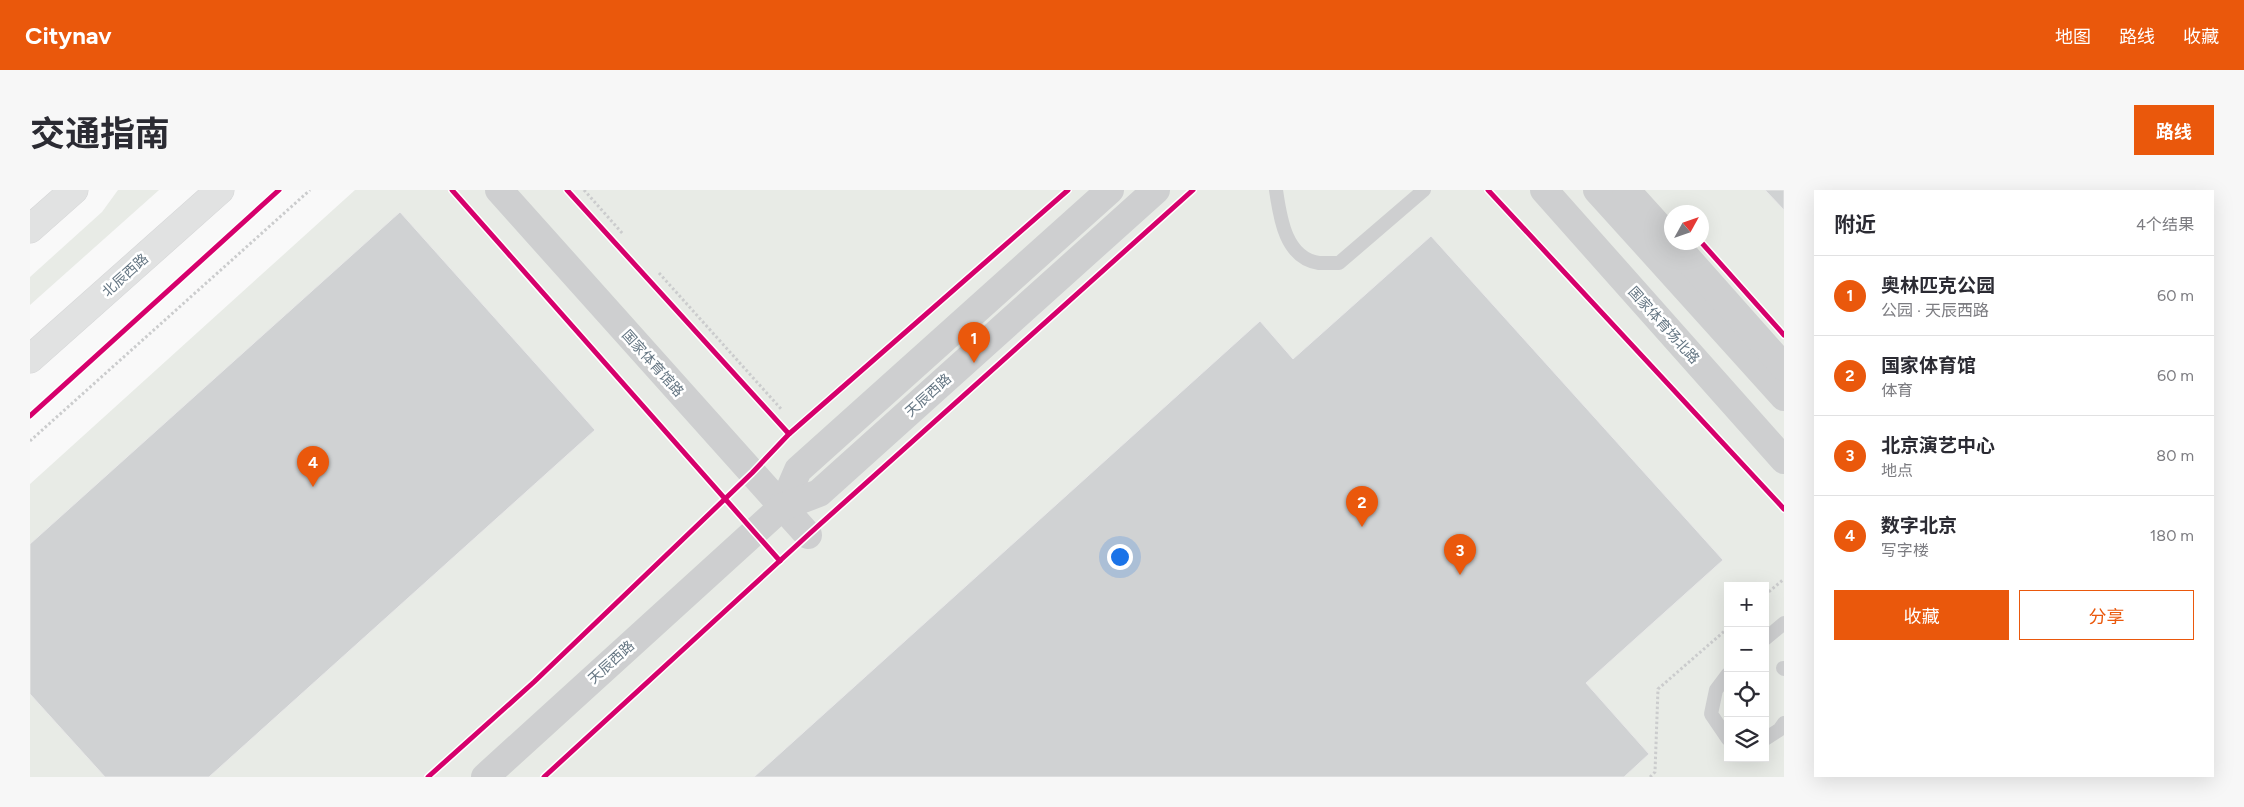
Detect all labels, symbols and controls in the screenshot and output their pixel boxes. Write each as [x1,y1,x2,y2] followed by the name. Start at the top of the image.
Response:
[25,21,112,50] text: Citynav
[2055,26,2091,48] text: 地图
[2119,26,2155,48] text: 路线
[2183,26,2219,48] text: 收藏
[2134,105,2214,155] button: 路线
[30,113,170,155] text: 交通指南
[1664,205,1709,250] north arrow
[1834,212,1876,237] text: 附近
[2136,215,2194,234] text: 4个结果
[99,250,152,300] street label: 北辰西路
[1881,274,1995,297] text: 奥林匹克公园
[1625,283,1703,367] street label: 国家体育场北路
[1847,286,1853,305] text: 1
[2157,286,2194,305] text: 60 m
[1881,301,1989,320] text: 公园 · 天辰西路
[958,322,990,363] pin: 1
[618,326,687,400] street label: 国家体育馆路
[1881,354,1976,377] text: 国家体育馆
[1845,366,1855,385] text: 2
[2157,366,2194,385] text: 60 m
[902,370,955,420] street label: 天辰西路
[1881,381,1913,400] text: 体育
[1881,434,1995,457] text: 北京演艺中心
[297,446,329,487] pin: 4
[1846,446,1854,465] text: 3
[2156,446,2194,465] text: 80 m
[1881,461,1913,480] text: 地点
[1346,486,1378,527] pin: 2
[1881,514,1957,537] text: 数字北京
[1845,526,1855,545] text: 4
[2150,526,2194,545] text: 180 m
[1444,534,1476,575] pin: 3
[1881,541,1929,560] text: 写字楼
[1107,544,1133,570] your location
[1724,582,1769,762] map controls
[1724,582,1769,627] button: +
[1834,590,2009,640] button: 收藏
[2019,590,2194,640] button: 分享
[1724,627,1769,672] button: −
[585,637,638,687] street label: 天辰西路
[1724,672,1769,717] button: locate
[1724,717,1769,762] button: layers

